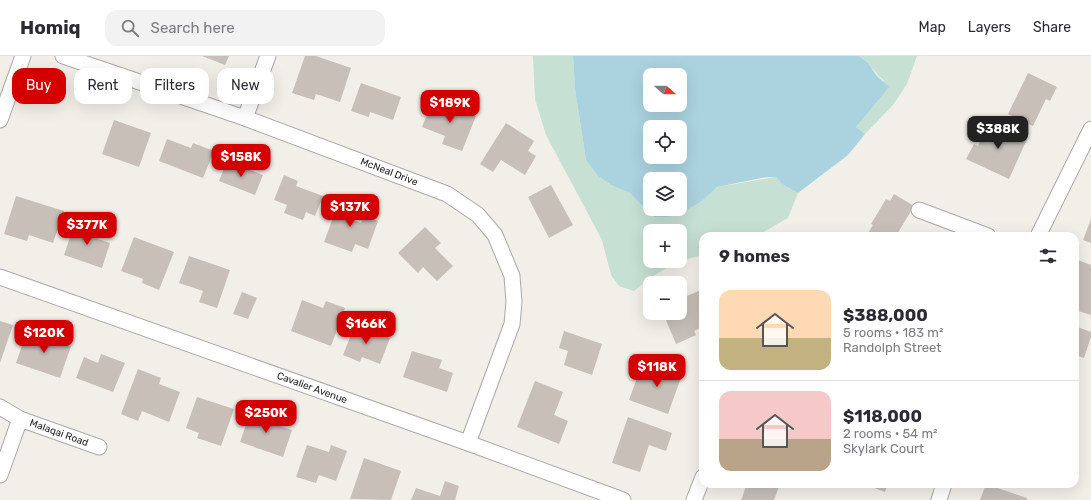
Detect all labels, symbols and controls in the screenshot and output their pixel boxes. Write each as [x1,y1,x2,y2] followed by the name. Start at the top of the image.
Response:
[105,10,385,46] search box
[20,16,81,39] text: Homiq
[119,17,141,39] icon: search
[151,19,235,37] text: Search here
[919,19,946,36] text: Map
[968,19,1011,36] text: Layers
[1033,19,1071,36] text: Share
[12,68,66,104] chip: Buy
[74,68,132,104] chip: Rent
[140,68,209,104] chip: Filters
[217,68,274,104] chip: New
[643,68,687,112] north arrow
[643,68,687,320] map controls
[422,90,478,124] pin: $189K
[430,95,470,110] text: $189K
[970,116,1026,150] pin: $388K
[643,120,687,164] button: locate
[976,121,1020,136] text: $388K
[213,144,269,178] pin: $158K
[221,149,261,164] text: $158K
[359,156,420,189] street label: McNeal Drive
[643,172,687,216] button: layers
[322,194,378,228] pin: $137K
[330,199,370,214] text: $137K
[59,212,115,246] pin: $377K
[67,217,107,232] text: $377K
[643,224,687,268] button: +
[1037,245,1059,267] icon: filters
[719,246,790,266] text: 9 homes
[643,276,687,320] button: −
[843,305,928,325] text: $388,000
[751,306,799,354] icon: home
[338,311,394,345] pin: $166K
[346,316,386,331] text: $166K
[16,320,72,354] pin: $120K
[23,325,65,340] text: $120K
[843,325,943,340] text: 5 rooms · 183 m²
[843,340,941,355] text: Randolph Street
[629,354,685,388] pin: $118K
[637,359,677,374] text: $118K
[275,370,349,406] street label: Cavalier Avenue
[238,400,294,434] pin: $250K
[245,405,288,420] text: $250K
[843,406,922,426] text: $118,000
[751,407,799,455] icon: home
[28,417,90,449] street label: Malaqai Road
[843,426,937,441] text: 2 rooms · 54 m²
[843,441,924,456] text: Skylark Court

